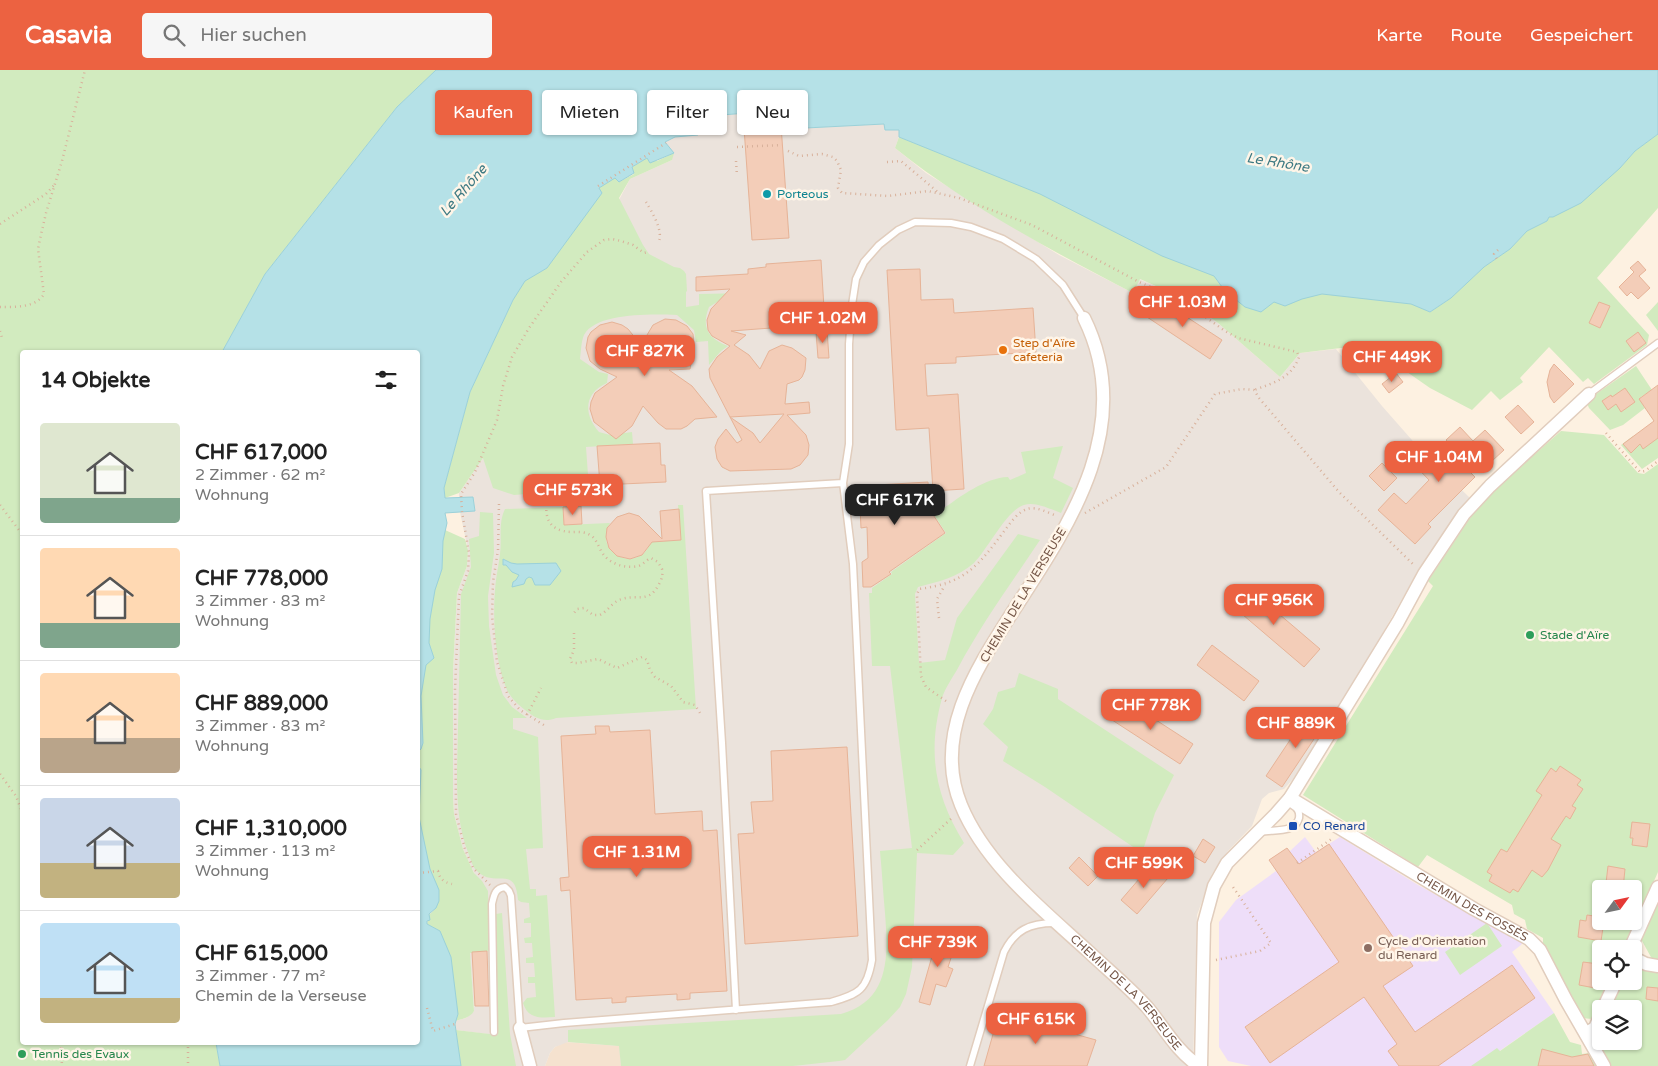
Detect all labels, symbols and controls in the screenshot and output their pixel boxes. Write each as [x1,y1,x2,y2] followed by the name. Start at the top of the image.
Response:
[142,13,492,58] search box
[25,21,112,50] text: Casavia
[160,21,188,49] icon: search
[200,24,307,46] text: Hier suchen
[1376,24,1422,46] text: Karte
[1450,24,1502,46] text: Route
[1530,24,1633,46] text: Gespeichert
[435,90,532,135] chip: Kaufen
[542,90,637,135] chip: Mieten
[647,90,727,135] chip: Filter
[737,90,808,135] chip: Neu
[1245,149,1311,176] water label: Le Rhône
[436,160,491,220] water label: Le Rhône
[777,187,829,201] place label: Porteous
[761,188,773,200] marker: Porteous
[1126,286,1240,328] pin: CHF 1.03M
[1140,292,1226,312] text: CHF 1.03M
[766,302,880,344] pin: CHF 1.02M
[780,308,866,328] text: CHF 1.02M
[593,334,697,377] pin: CHF 827K
[1013,336,1076,364] place label: Step d'Aïre cafeteria
[1340,340,1444,383] pin: CHF 449K
[606,341,684,361] text: CHF 827K
[997,344,1009,356] marker: Step d'Aïre cafeteria
[1353,347,1431,367] text: CHF 449K
[372,366,400,394] icon: filters
[40,368,150,393] text: 14 Objekte
[195,440,327,465] text: CHF 617,000
[1382,440,1496,483] pin: CHF 1.04M
[80,443,140,503] icon: home
[1396,447,1482,467] text: CHF 1.04M
[195,465,325,485] text: 2 Zimmer · 62 m²
[521,474,625,516] pin: CHF 573K
[534,480,612,500] text: CHF 573K
[843,484,947,526] pin: CHF 617K
[195,485,269,505] text: Wohnung
[856,490,934,510] text: CHF 617K
[977,525,1069,665] street label: CHEMIN DE LA VERSEUSE
[195,566,328,591] text: CHF 778,000
[80,568,140,628] icon: home
[1222,584,1326,626] pin: CHF 956K
[1235,590,1313,610] text: CHF 956K
[195,591,325,611] text: 3 Zimmer · 83 m²
[195,611,269,631] text: Wohnung
[1540,628,1609,642] place label: Stade d'Aïre
[1524,629,1536,641] marker: Stade d'Aïre
[1099,688,1203,731] pin: CHF 778K
[195,691,328,716] text: CHF 889,000
[80,693,140,753] icon: home
[1112,695,1190,715] text: CHF 778K
[1244,706,1348,749] pin: CHF 889K
[1257,713,1335,733] text: CHF 889K
[195,716,325,736] text: 3 Zimmer · 83 m²
[195,736,269,756] text: Wohnung
[195,816,347,841] text: CHF 1,310,000
[80,818,140,878] icon: home
[1303,819,1365,833] place label: CO Renard
[1287,820,1299,832] marker: CO Renard
[580,836,694,878] pin: CHF 1.31M
[195,841,335,861] text: 3 Zimmer · 113 m²
[594,842,680,862] text: CHF 1.31M
[1092,846,1196,889] pin: CHF 599K
[1105,853,1183,873] text: CHF 599K
[195,861,269,881] text: Wohnung
[1414,869,1530,944] street label: CHEMIN DES FOSSÉS
[1592,880,1642,930] north arrow
[1592,880,1642,1050] map controls
[886,926,990,968] pin: CHF 739K
[899,932,977,952] text: CHF 739K
[1068,932,1185,1053] street label: CHEMIN DE LA VERSEUSE
[1378,934,1486,962] place label: Cycle d'Orientation du Renard
[1592,940,1642,990] button: locate
[195,941,328,966] text: CHF 615,000
[1362,942,1374,954] marker: Cycle d'Orientation du Renard
[80,943,140,1003] icon: home
[195,966,325,986] text: 3 Zimmer · 77 m²
[195,986,367,1006] text: Chemin de la Verseuse
[1592,1000,1642,1050] button: layers
[984,1002,1088,1045] pin: CHF 615K
[997,1009,1075,1029] text: CHF 615K
[32,1047,129,1061] place label: Tennis des Evaux
[16,1048,28,1060] marker: Tennis des Evaux

